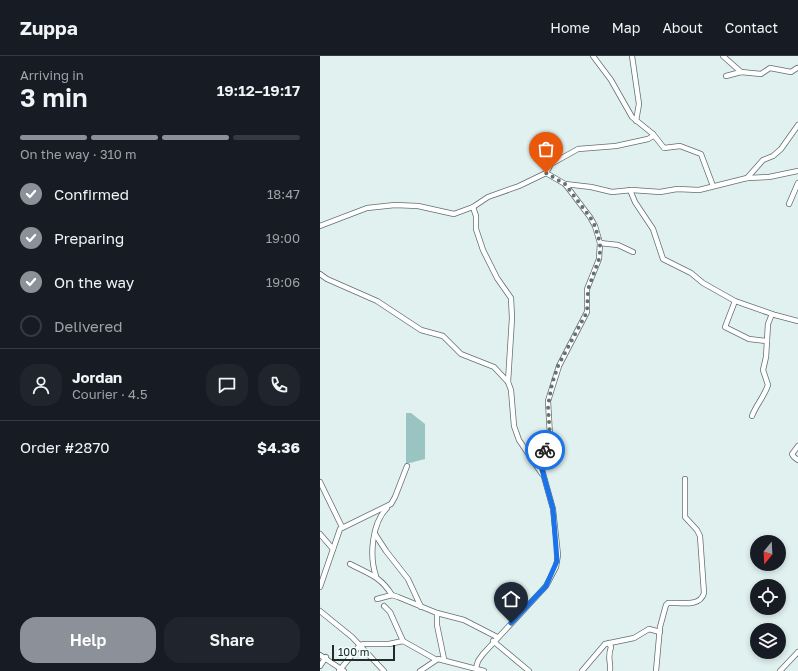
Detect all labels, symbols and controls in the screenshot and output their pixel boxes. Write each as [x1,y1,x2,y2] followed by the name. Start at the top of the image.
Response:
[20,16,78,39] text: Zuppa
[550,19,590,36] text: Home
[612,19,640,36] text: Map
[662,19,703,36] text: About
[725,19,778,36] text: Contact
[20,67,84,83] text: Arriving in
[217,81,300,99] text: 19:12–19:17
[20,82,88,113] text: 3 min
[529,132,563,173] pin
[535,138,557,160] icon: bag
[20,146,137,162] text: On the way · 310 m
[20,183,42,205] icon: check
[54,185,129,203] text: Confirmed
[267,186,300,202] text: 18:47
[20,227,42,249] icon: check
[54,229,124,247] text: Preparing
[266,230,300,246] text: 19:00
[20,271,42,293] icon: check
[54,273,134,291] text: On the way
[266,274,300,290] text: 19:06
[54,317,122,335] text: Delivered
[20,364,62,406] button: person
[206,364,248,406] button: chat
[258,364,300,406] button: phone
[72,368,122,386] text: Jordan
[72,386,147,402] text: Courier · 4.5
[525,430,565,470] courier
[20,438,110,456] text: Order #2870
[257,438,300,456] text: $4.36
[534,439,556,461] icon: bike
[750,535,786,571] north arrow
[750,535,786,659] map controls
[750,579,786,615] button: locate
[494,582,528,623] pin
[500,588,522,610] icon: home
[20,617,156,663] button: Help
[164,617,300,663] button: Share
[750,623,786,659] button: layers
[332,643,395,662] scale bar
[338,645,369,658] text: 100 m

